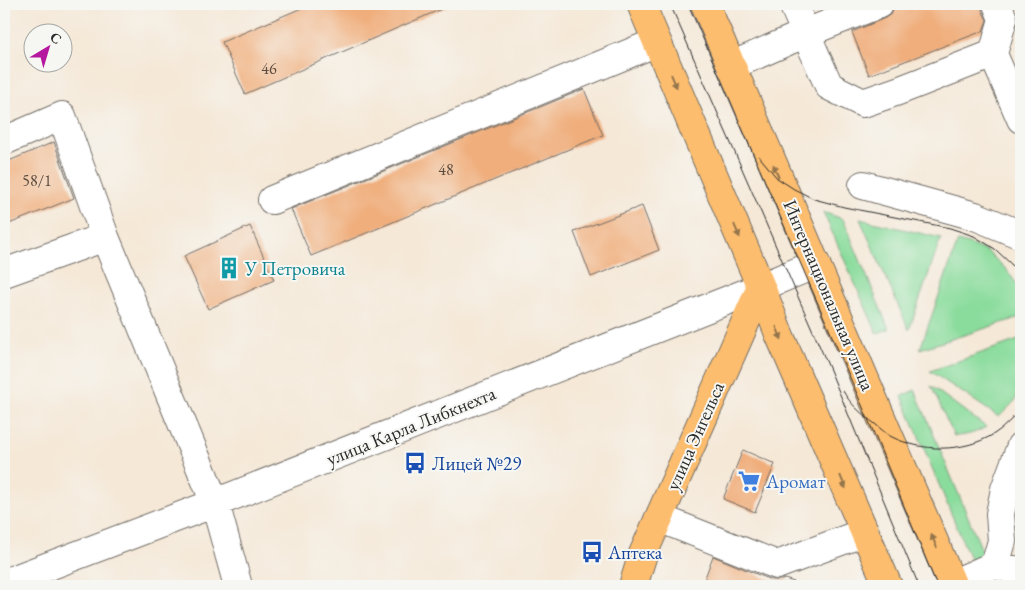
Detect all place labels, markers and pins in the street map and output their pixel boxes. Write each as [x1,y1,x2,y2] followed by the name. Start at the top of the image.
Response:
[216,255,242,281] building icon: У Петровича
[244,256,346,281] place label: У Петровича
[402,450,428,476] bus stop icon: Лицей №29
[432,451,521,476] place label: Лицей №29
[736,468,762,494] supermarket icon: Аромат
[765,469,826,494] place label: Аромат
[579,539,605,565] bus stop icon: Аптека
[607,540,663,565] place label: Аптека

